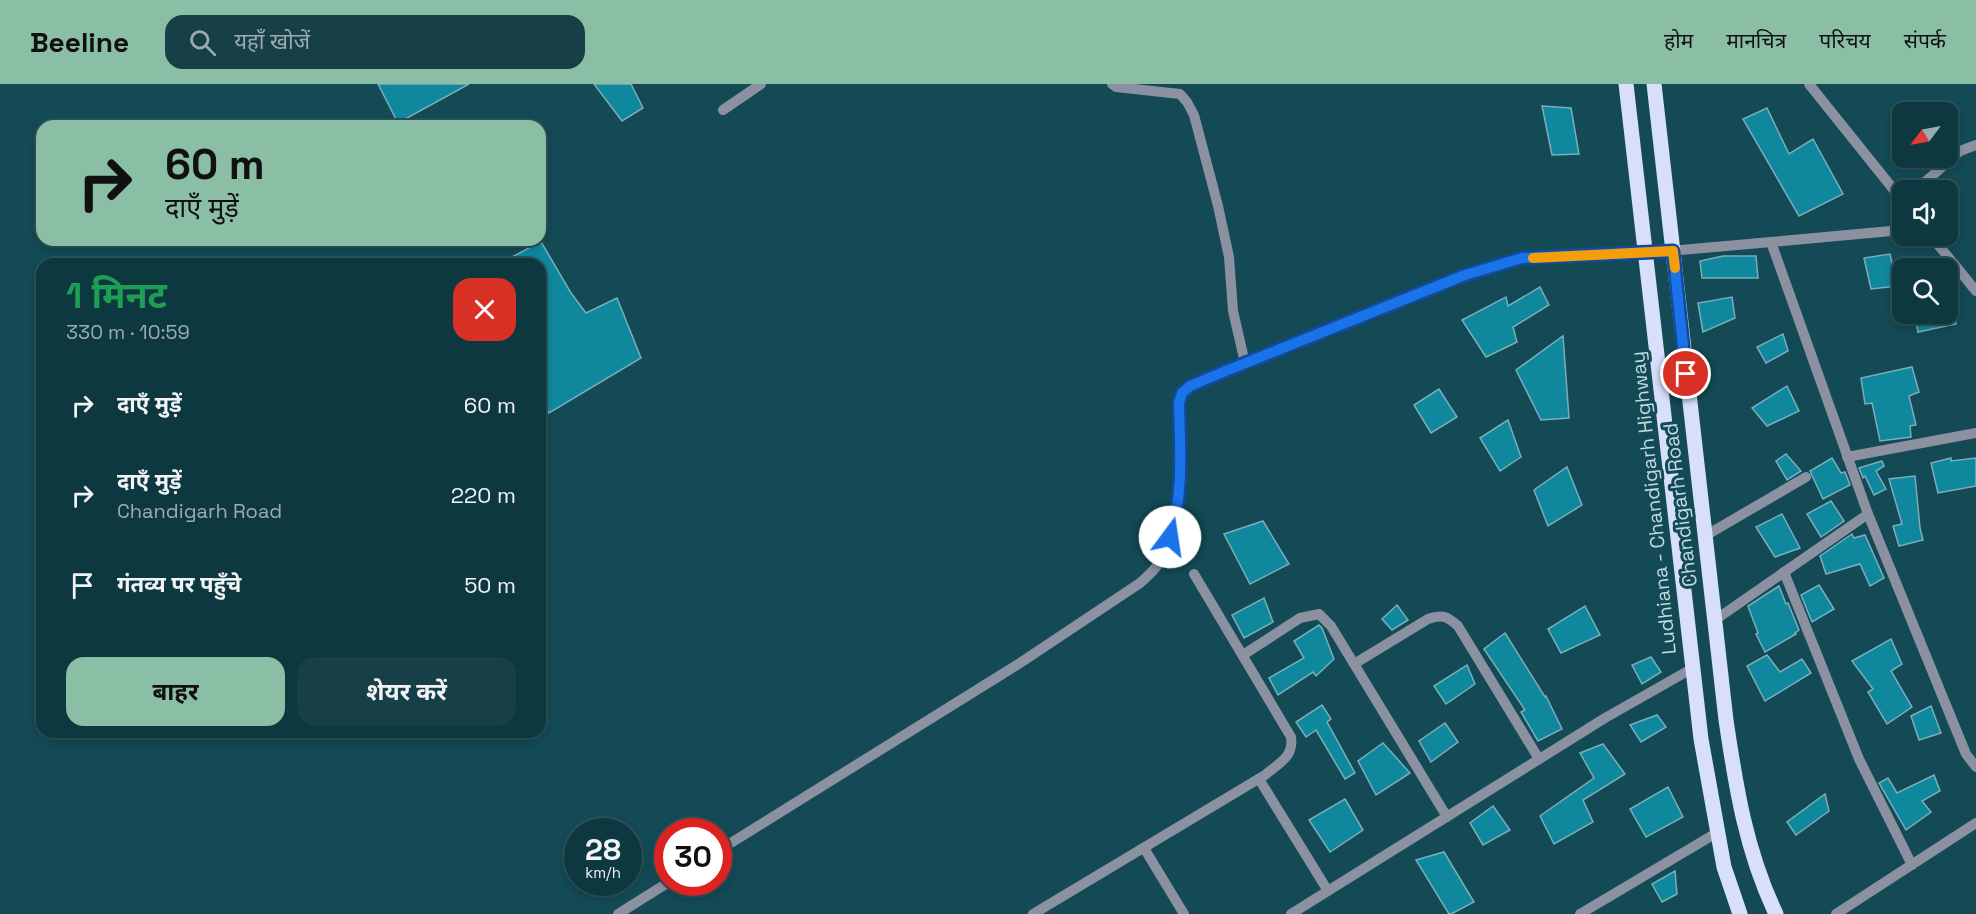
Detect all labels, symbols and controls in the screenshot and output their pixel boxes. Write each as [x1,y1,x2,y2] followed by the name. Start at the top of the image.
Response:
[165,15,585,69] search box
[30,24,129,60] text: Beeline
[186,26,219,59] icon: search
[234,27,310,55] text: यहाँ खोजें
[1664,27,1693,54] text: होम
[1726,27,1786,54] text: मानचित्र
[1819,27,1871,54] text: परिचय
[1904,27,1946,54] text: संपर्क
[1892,102,1958,168] north arrow
[1892,102,1958,324] map controls
[165,138,265,191] text: 60 m
[66,144,144,222] icon: right
[1892,180,1958,246] button: sound
[165,190,239,225] text: दाएँ मुड़ें
[1892,258,1958,324] button: search
[66,273,167,319] text: 1 मिनट
[453,278,516,341] button: close
[66,319,190,345] text: 330 m · 10:59
[1660,348,1711,399] pin
[1624,350,1682,656] street label: Ludhiana - Chandigarh Highway
[1669,357,1702,390] icon: arrive
[66,389,99,422] icon: right
[117,390,182,418] text: दाएँ मुड़ें
[464,391,516,419] text: 60 m
[1657,422,1703,588] street label: Chandigarh Road
[117,467,182,495] text: दाएँ मुड़ें
[66,479,99,512] icon: right
[451,481,516,509] text: 220 m
[117,498,282,524] text: Chandigarh Road
[1138,505,1202,569] position arrow
[66,569,99,602] icon: arrive
[117,570,241,598] text: गंतव्य पर पहुँचे
[464,571,516,599] text: 50 m
[66,657,285,726] button: बाहर
[297,657,516,726] button: शेयर करें
[654,818,732,896] speed limit sign: 30
[585,830,621,869] text: 28
[585,863,621,882] text: km/h

